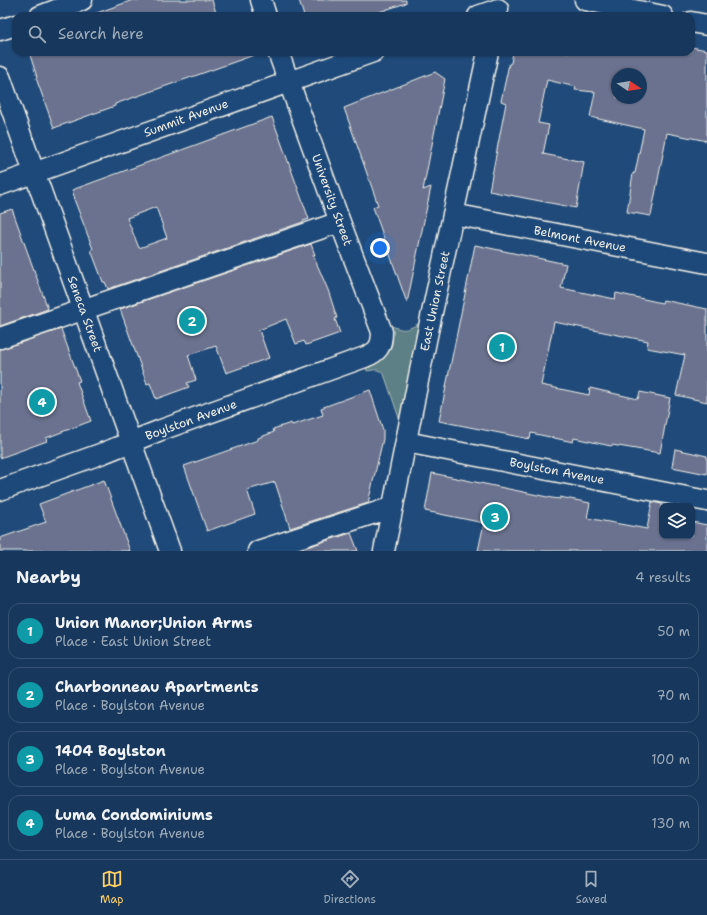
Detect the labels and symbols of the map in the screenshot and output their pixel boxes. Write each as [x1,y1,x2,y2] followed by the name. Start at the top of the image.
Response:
[611,68,647,104] north arrow
[142,95,231,141] street label: Summit Avenue
[308,152,356,248] street label: University Street
[532,222,628,256] street label: Belmont Avenue
[370,238,390,258] your location
[417,249,453,353] street label: East Union Street
[64,274,106,354] street label: Seneca Street
[179,306,205,336] pin: 2
[489,332,515,362] pin: 1
[29,387,55,417] pin: 4
[143,396,239,444] street label: Boylston Avenue
[508,454,606,488] street label: Boylston Avenue
[482,502,508,532] pin: 3

